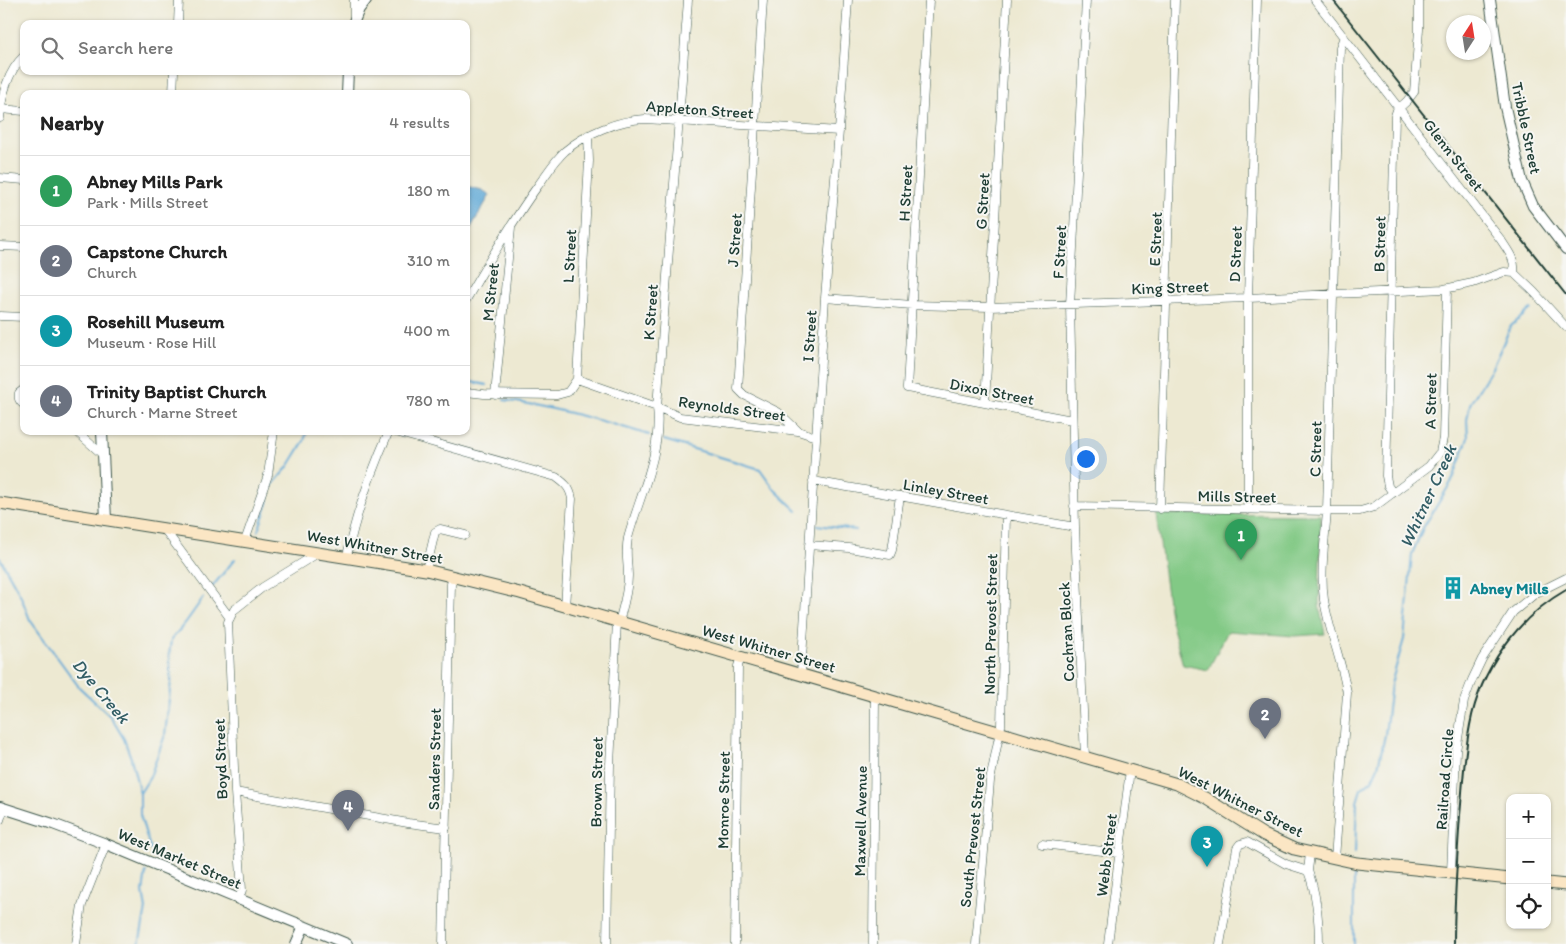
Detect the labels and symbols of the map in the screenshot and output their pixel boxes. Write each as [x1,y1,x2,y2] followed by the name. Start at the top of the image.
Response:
[1446,15,1491,60] north arrow
[1508,80,1546,176] street label: Tribble Street
[646,96,754,123] street label: Appleton Street
[1419,115,1488,195] street label: Glenn Street
[895,164,916,222] street label: H Street
[972,172,993,230] street label: G Street
[1145,211,1166,267] street label: E Street
[723,213,746,267] street label: J Street
[1370,216,1389,272] street label: B Street
[1049,225,1070,280] street label: F Street
[1225,225,1246,283] street label: D Street
[559,229,580,283] street label: L Street
[478,262,503,322] street label: M Street
[1131,277,1209,298] street label: King Street
[639,283,662,341] street label: K Street
[798,310,821,363] street label: I Street
[1421,373,1440,429] street label: A Street
[948,374,1036,409] street label: Dixon Street
[677,392,787,425] street label: Reynolds Street
[1306,421,1325,477] street label: C Street
[1395,439,1462,551] water label: Whitner Creek
[1073,446,1099,472] your location
[901,475,990,508] street label: Linley Street
[1197,486,1277,507] street label: Mills Street
[1225,519,1257,560] pin: 1
[305,525,445,568] street label: West Whitner Street
[980,553,1001,695] street label: North Prevost Street
[1440,575,1466,601] building icon: Abney Mills
[1469,579,1549,599] place label: Abney Mills
[1054,581,1079,682] street label: Cochran Block
[700,620,838,677] street label: West Whitner Street
[68,654,136,729] water label: Dye Creek
[1249,698,1281,739] pin: 2
[424,708,445,810] street label: Sanders Street
[210,718,231,800] street label: Boyd Street
[1431,727,1458,830] street label: Railroad Circle
[586,736,607,828] street label: Brown Street
[713,751,734,849] street label: Monroe Street
[1175,762,1307,841] street label: West Whitner Street
[850,765,871,877] street label: Maxwell Avenue
[956,766,989,908] street label: South Prevost Street
[332,790,364,831] pin: 4
[1092,812,1121,898] street label: Webb Street
[115,824,245,893] street label: West Market Street
[1191,826,1223,867] pin: 3

